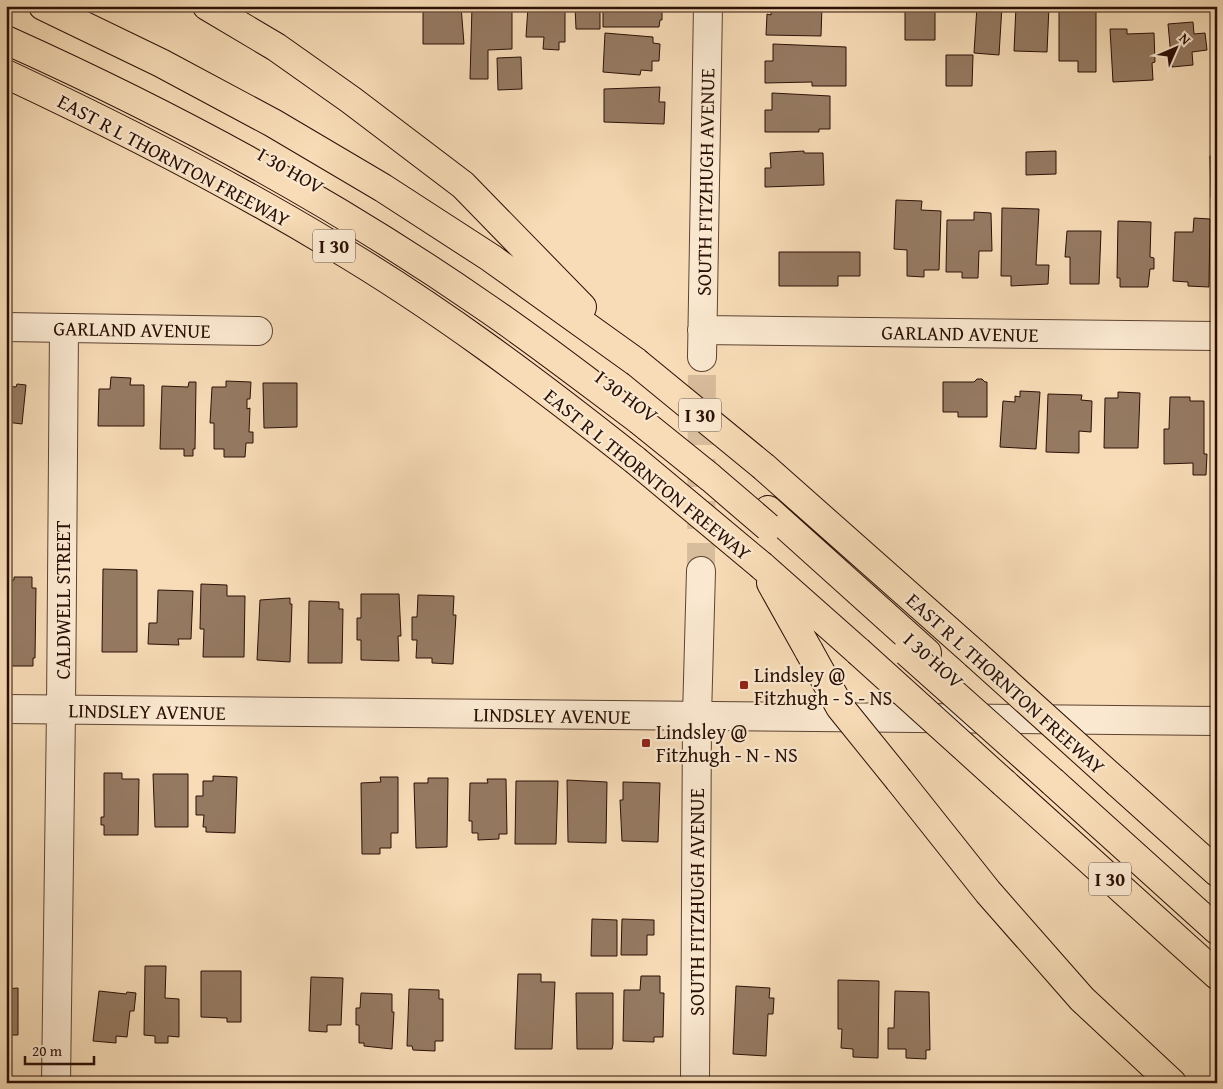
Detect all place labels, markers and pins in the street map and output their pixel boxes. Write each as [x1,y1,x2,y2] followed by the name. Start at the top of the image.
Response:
[754,660,892,712] place label: Lindsley @ Fitzhugh - S - NS
[738,679,750,691] marker: Lindsley @ Fitzhugh - S - NS
[656,717,798,769] place label: Lindsley @ Fitzhugh - N - NS
[640,737,652,749] marker: Lindsley @ Fitzhugh - N - NS

